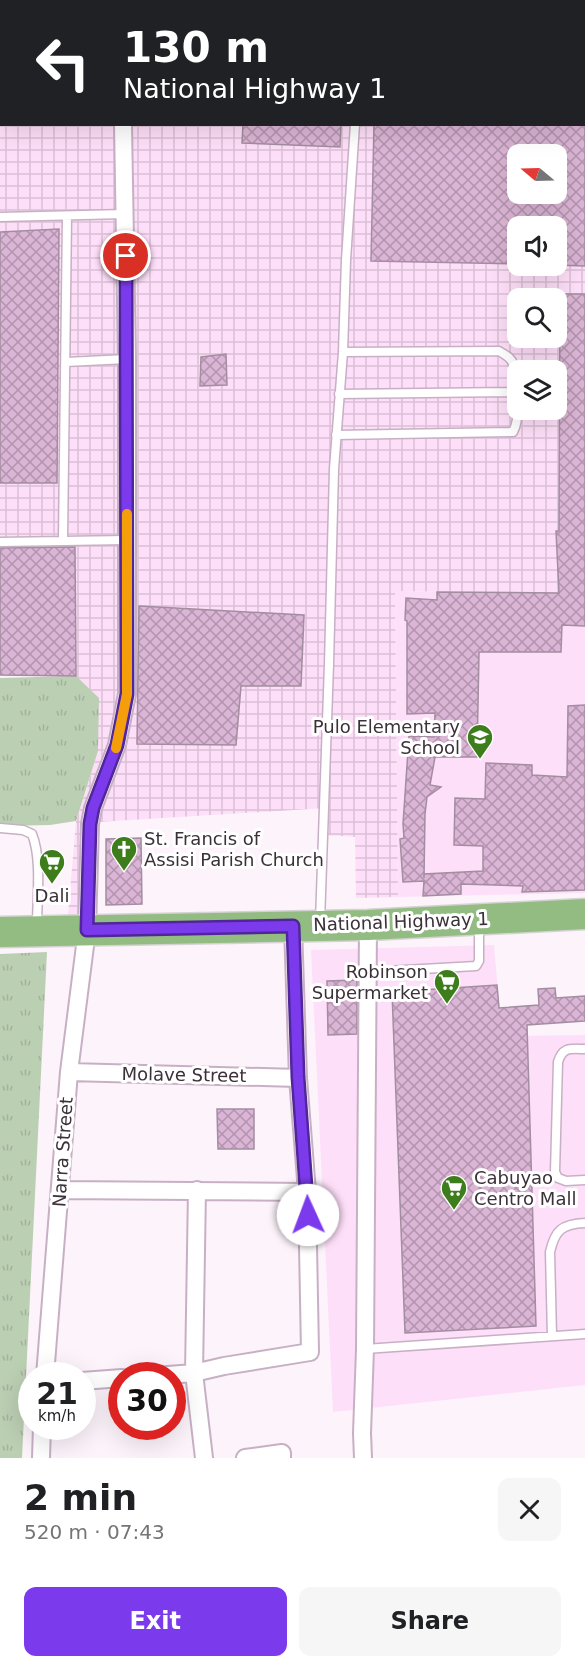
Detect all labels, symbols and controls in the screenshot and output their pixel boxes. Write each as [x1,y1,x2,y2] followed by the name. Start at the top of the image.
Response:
[123,23,269,72] text: 130 m
[24,24,102,102] icon: left
[123,73,387,104] text: National Highway 1
[507,144,567,204] north arrow
[507,144,567,420] map controls
[507,216,567,276] button: sound
[100,230,151,281] pin
[109,239,142,272] icon: arrive
[507,288,567,348] button: search
[507,360,567,420] button: layers
[313,716,460,758] place label: Pulo Elementary School
[465,722,495,760] school or university icon: Pulo Elementary School
[144,828,324,870] place label: St. Francis of Assisi Parish Church
[109,834,139,872] church icon: St. Francis of Assisi Parish Church
[37,847,67,885] supermarket icon: Dali
[35,885,69,906] place label: Dali
[313,908,489,935] street label: National Highway 1
[312,961,428,1003] place label: Robinson Supermarket
[432,967,462,1005] supermarket icon: Robinson Supermarket
[121,1063,247,1086] street label: Molave Street
[48,1096,77,1208] street label: Narra Street
[474,1167,576,1209] place label: Cabuyao Centro Mall
[439,1173,469,1211] supermarket icon: Cabuyao Centro Mall
[276,1183,340,1247] position arrow
[108,1362,186,1440] speed limit sign: 30
[36,1376,78,1411] text: 21
[38,1407,76,1425] text: km/h
[24,1477,137,1518] text: 2 min
[498,1478,561,1541] button: close
[24,1520,165,1544] text: 520 m · 07:43
[24,1587,287,1656] button: Exit
[299,1587,561,1656] button: Share

